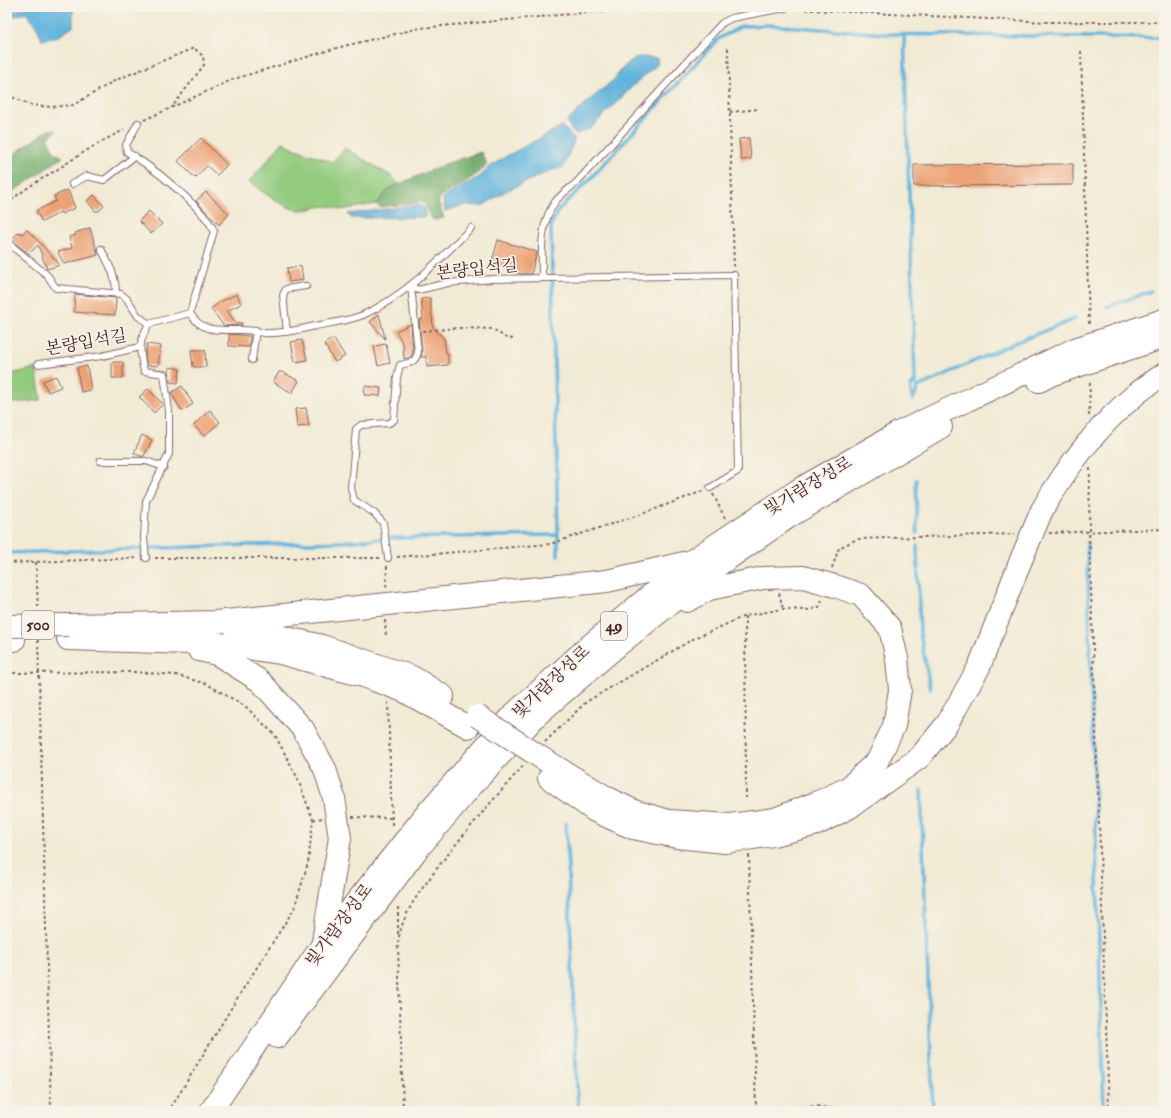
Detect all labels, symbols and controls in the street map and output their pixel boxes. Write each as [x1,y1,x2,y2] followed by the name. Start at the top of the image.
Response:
[435,254,519,284] street label: 본량입석길
[44,325,128,359] street label: 본량입석길
[760,451,856,520] street label: 빛가람장성로
[22,611,54,639] road number: 500
[601,612,627,640] road number: 49
[508,640,595,723] street label: 빛가람장성로
[301,879,377,971] street label: 빛가람장성로

